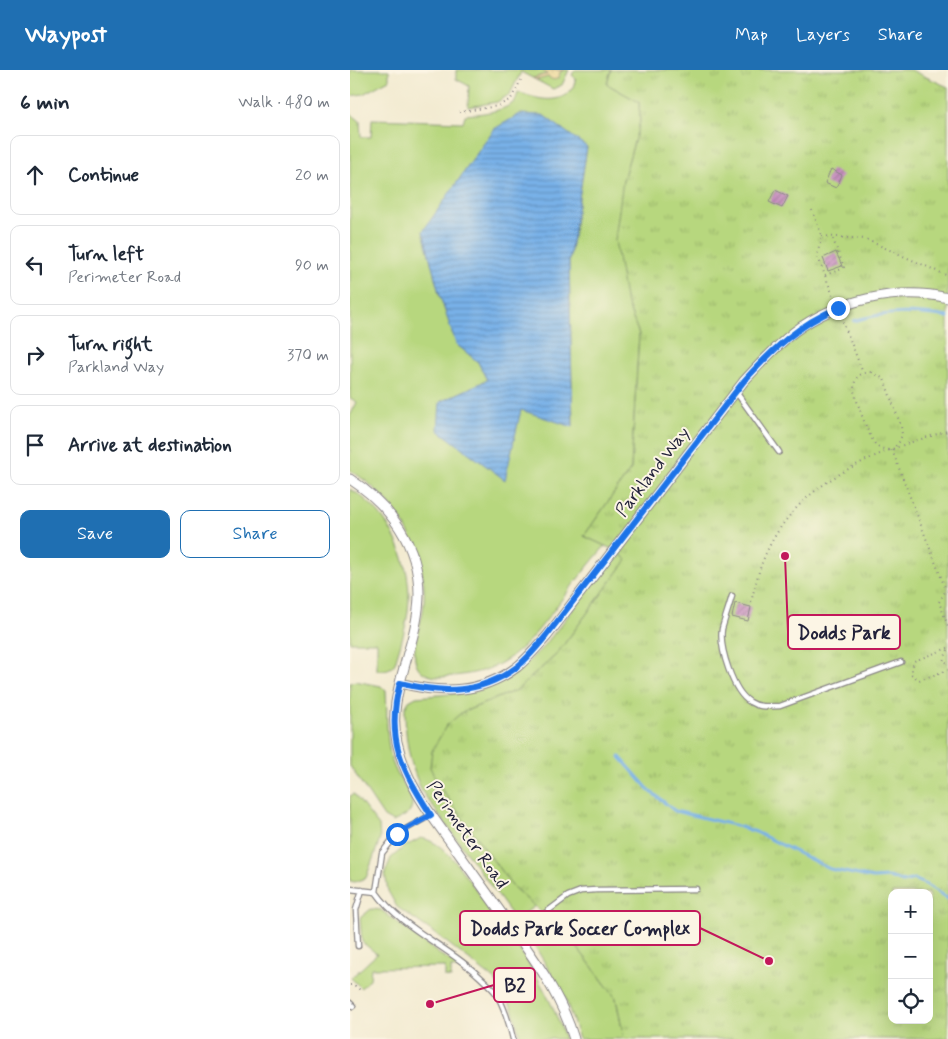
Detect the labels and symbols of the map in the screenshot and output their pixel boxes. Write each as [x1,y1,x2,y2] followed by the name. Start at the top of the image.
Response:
[827,297,850,320] route end
[610,422,696,522] street label: Parkland Way
[788,615,900,649] callout: Dodds Park
[797,621,891,646] text: Dodds Park
[421,776,513,894] street label: Perimeter Road
[386,823,409,846] route start
[460,911,700,945] callout: Dodds Park Soccer Complex
[470,917,691,942] text: Dodds Park Soccer Complex
[494,968,535,1002] callout: B2
[504,974,526,999] text: B2

